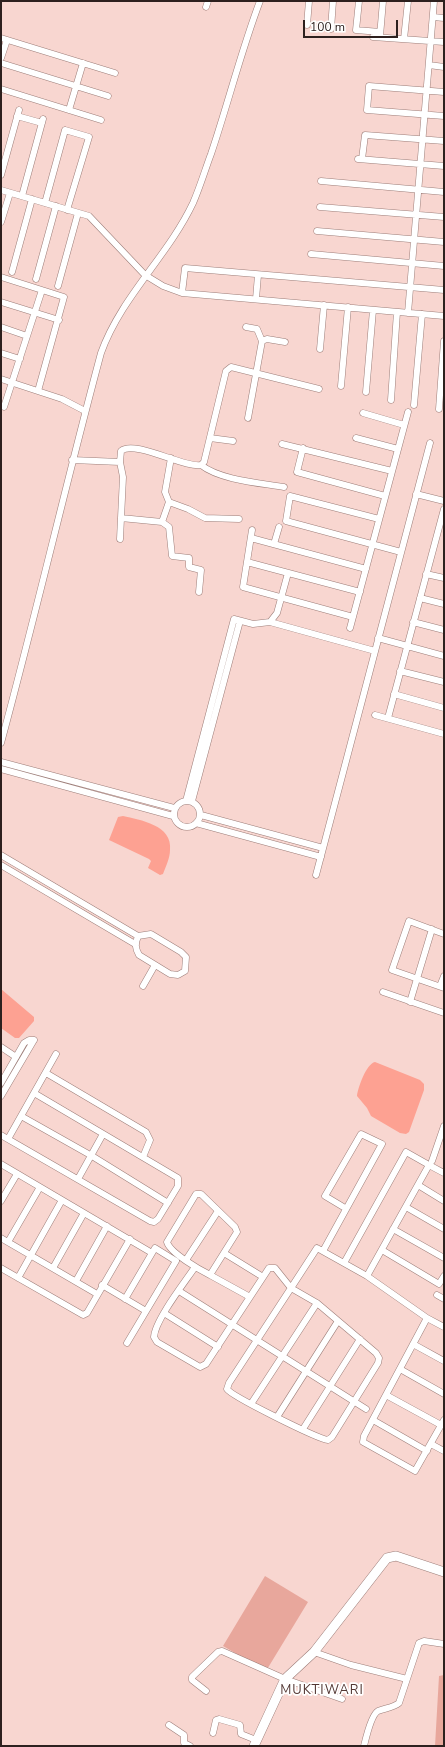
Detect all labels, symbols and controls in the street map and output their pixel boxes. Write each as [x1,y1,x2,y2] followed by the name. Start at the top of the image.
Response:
[305,12,400,38] scale bar
[310,19,345,35] text: 100 m
[280,1683,364,1699] district label: MUKTIWARI

